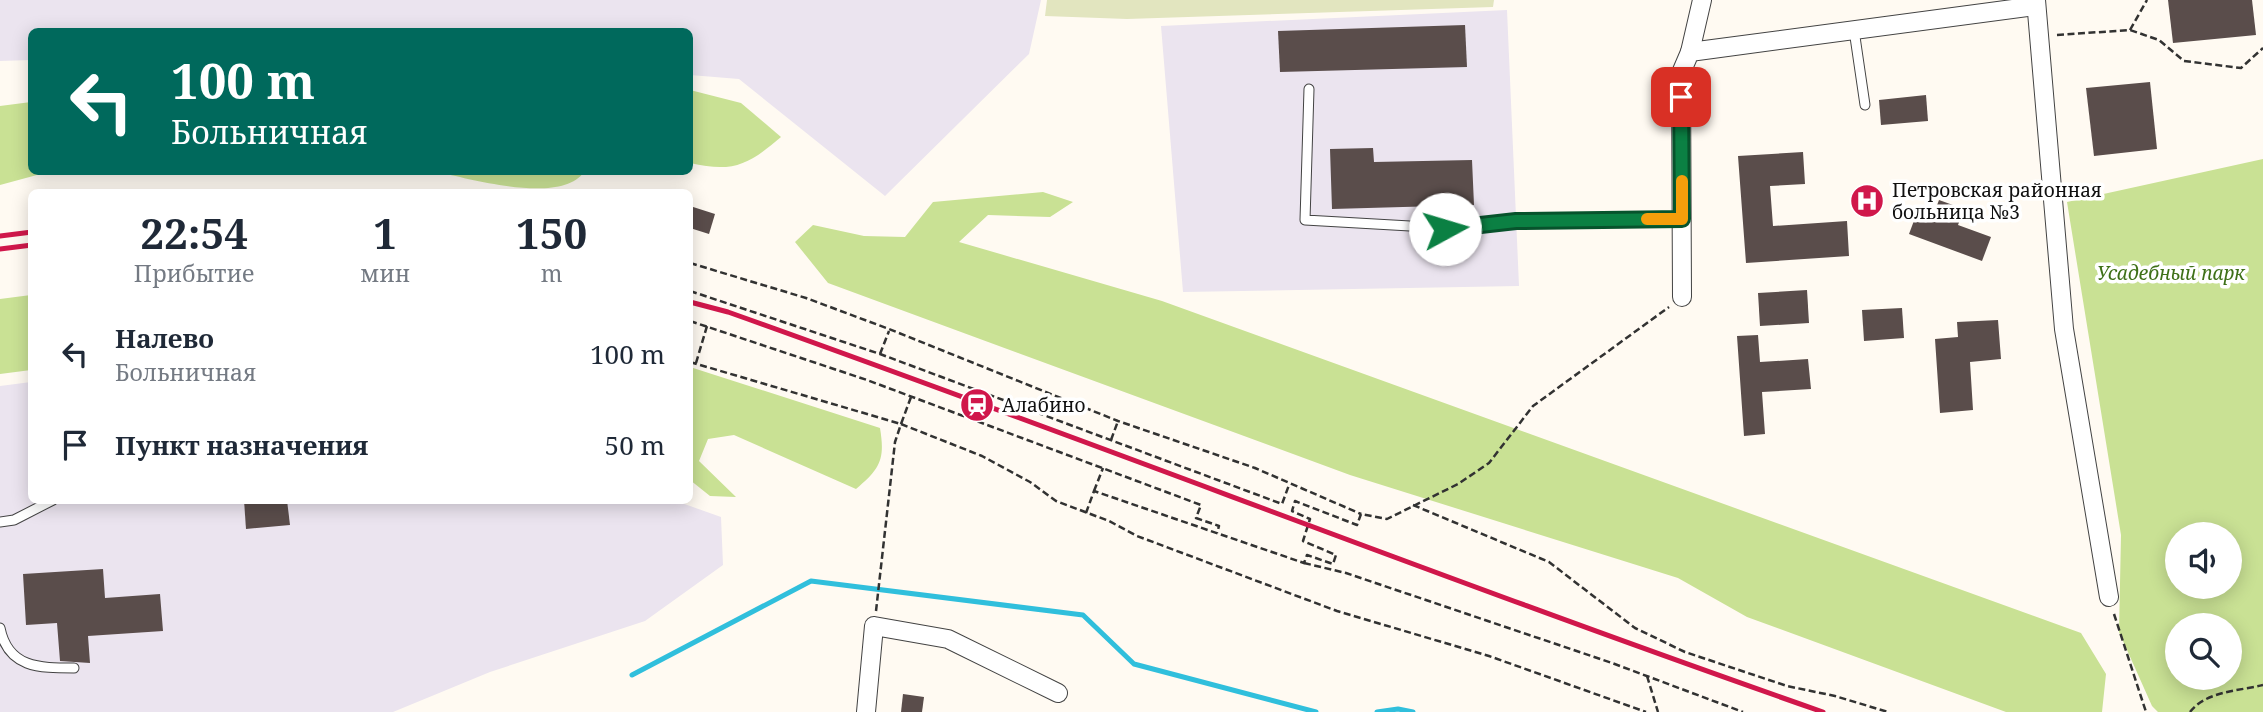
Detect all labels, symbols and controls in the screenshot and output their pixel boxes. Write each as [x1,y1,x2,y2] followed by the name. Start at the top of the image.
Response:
[171,47,315,113] text: 100 m
[56,56,147,147] icon: left
[1651,67,1711,127] pin
[1662,78,1700,116] icon: arrive
[171,110,368,153] text: Больничная
[1892,177,2102,225] place label: Петровская районная больница №3
[1848,182,1886,220] hospital icon: Петровская районная больница №3
[1408,192,1482,266] position arrow
[140,204,248,261] text: 22:54
[373,204,397,261] text: 1
[516,204,587,261] text: 150
[134,257,254,289] text: Прибытие
[360,257,410,289] text: мин
[541,257,562,289] text: m
[2097,260,2246,286] park label: Усадебный парк
[115,320,214,356] text: Налево
[56,335,94,373] icon: left
[590,336,665,372] text: 100 m
[115,356,256,388] text: Больничная
[958,386,996,424] station icon: Алабино
[1002,392,1086,418] place label: Алабино
[56,426,94,464] icon: arrive
[115,427,368,463] text: Пункт назначения
[605,427,665,463] text: 50 m
[2165,522,2242,690] map controls
[2165,522,2242,599] button: sound
[2165,613,2242,690] button: search

